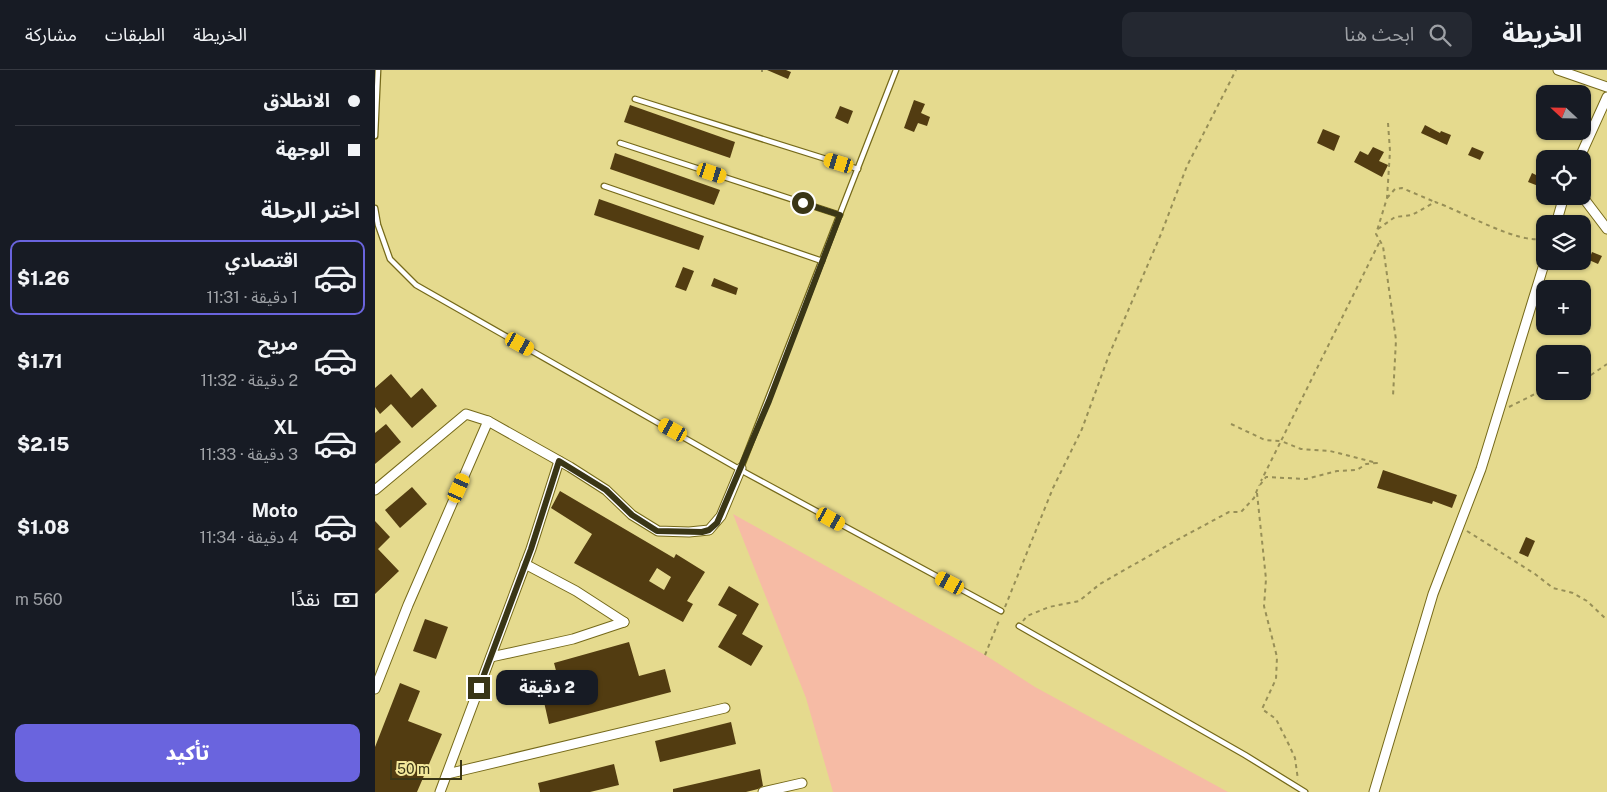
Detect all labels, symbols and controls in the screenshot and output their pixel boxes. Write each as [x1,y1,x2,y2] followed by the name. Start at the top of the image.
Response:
[1122,12,1472,57] search box
[1502,19,1582,47] text: الخريطة
[1426,21,1454,49] icon: search
[1344,23,1414,45] text: ابحث هنا
[25,24,77,45] text: مشاركة
[105,24,165,45] text: الطبقات
[193,24,247,45] text: الخريطة
[1536,85,1591,140] north arrow
[1536,85,1591,400] map controls
[264,89,330,111] text: الانطلاق
[276,138,330,160] text: الوجهة
[1536,150,1591,205] button: locate
[822,151,855,175] car
[695,161,728,185] car
[792,192,814,214] route start
[261,197,360,223] text: اختر الرحلة
[1536,215,1591,270] button: layers
[225,249,298,271] text: اقتصادي
[313,255,358,300] icon: car
[17,267,70,289] text: $1.26
[1536,280,1591,335] button: +
[207,288,298,307] text: 1 دقيقة · 11:31
[503,330,536,358] car
[258,332,298,354] text: مريح
[313,338,358,383] icon: car
[1536,345,1591,400] button: −
[17,350,63,372] text: $1.71
[201,371,298,390] text: 2 دقيقة · 11:32
[273,416,298,438] text: XL
[656,416,689,444] car
[313,421,358,466] icon: car
[17,433,69,455] text: $2.15
[200,445,298,464] text: 3 دقيقة · 11:33
[446,471,471,505] car
[252,499,298,521] text: Moto
[313,504,358,549] icon: car
[814,505,847,533] car
[17,516,69,538] text: $1.08
[200,528,298,547] text: 4 دقيقة · 11:34
[933,569,966,597] car
[332,586,360,614] icon: cash
[291,588,320,610] text: نقدًا
[15,590,63,609] text: 560 m
[497,670,599,706] callout: 2 دقيقة
[468,677,490,699] route end
[519,678,575,697] text: 2 دقيقة
[15,724,360,782] button: تأكيد
[390,757,463,780] scale bar
[397,761,430,777] text: 50 m

